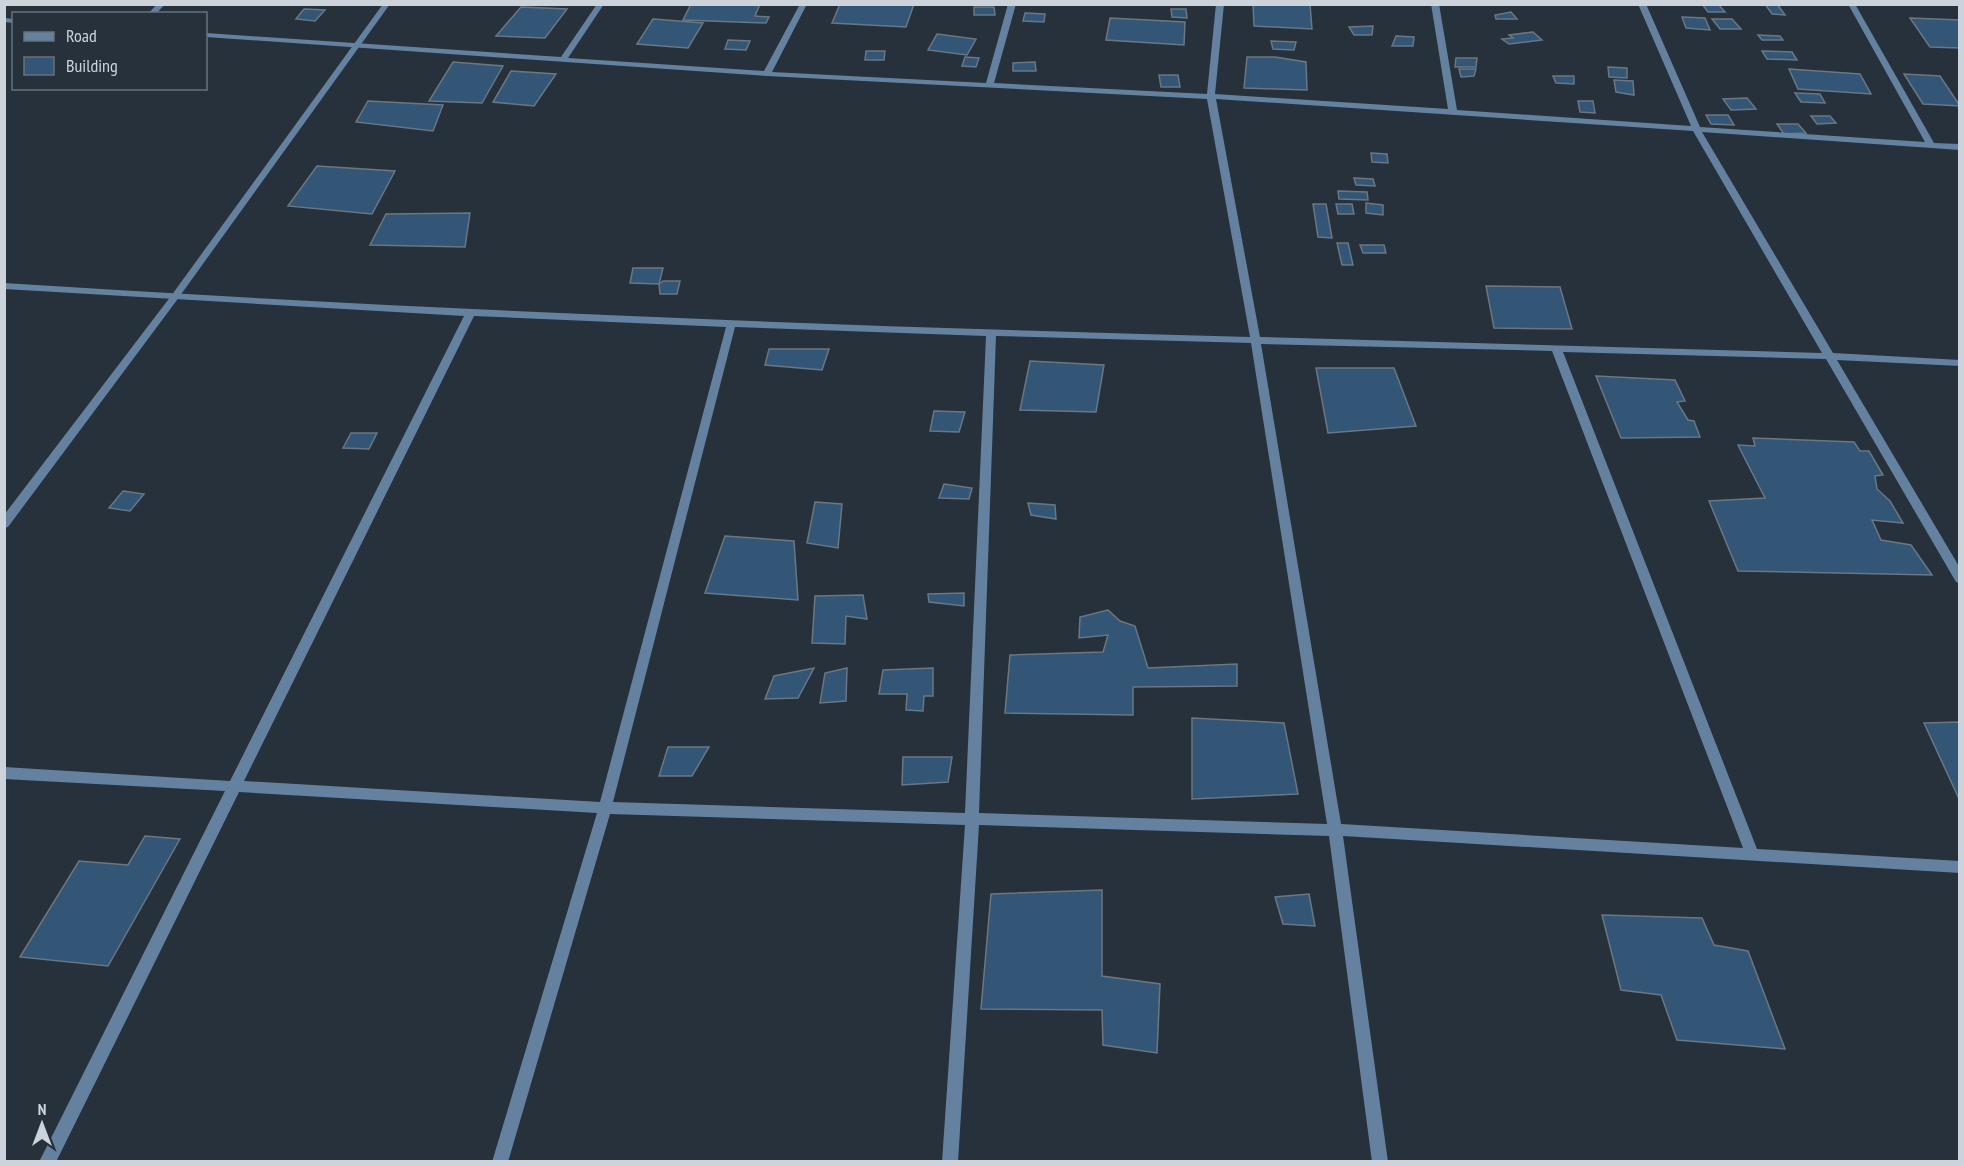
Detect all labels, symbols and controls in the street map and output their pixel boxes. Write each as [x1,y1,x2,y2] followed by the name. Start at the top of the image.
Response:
[12,12,207,90] legend
[66,24,97,47] text: Road
[66,54,118,77] text: Building
[12,1094,72,1154] north arrow
[38,1099,46,1119] text: N

